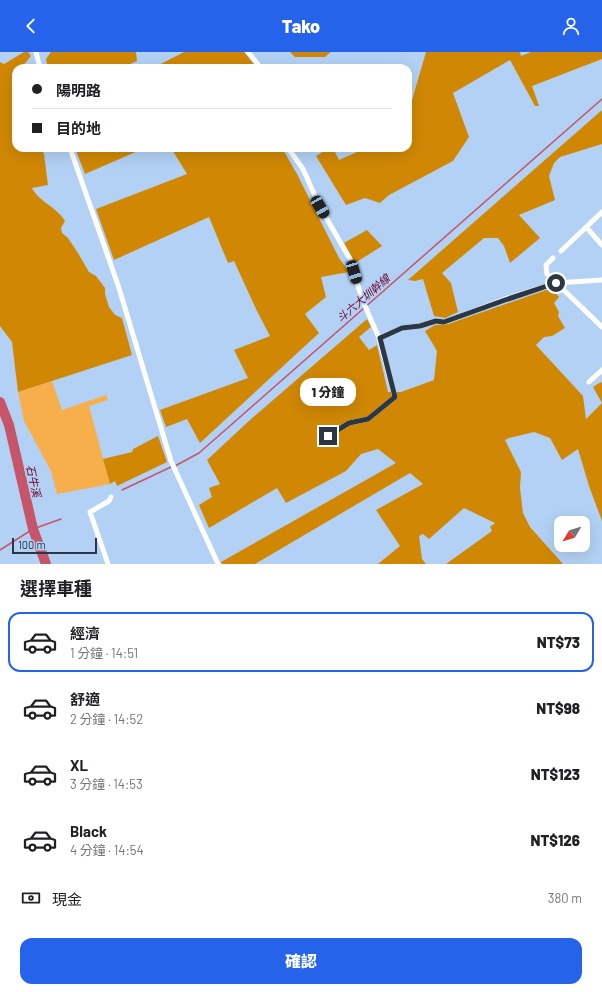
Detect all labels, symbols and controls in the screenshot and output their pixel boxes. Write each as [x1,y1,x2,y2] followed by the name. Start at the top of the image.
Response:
[20,15,42,37] icon: back
[282,15,320,37] text: Tako
[560,15,582,37] icon: person
[56,81,101,99] text: 陽明路
[56,119,101,137] text: 目的地
[309,194,331,220] car
[345,259,363,285] car
[334,270,394,325] water label: 斗六大圳幹線
[547,274,565,292] route start
[300,378,356,406] callout: 1 分鐘
[311,384,345,400] text: 1 分鐘
[319,427,337,445] route end
[24,463,44,500] water label: 石牛溪
[554,516,590,552] north arrow
[554,516,590,552] map controls
[12,536,97,555] scale bar
[18,538,46,551] text: 100 m
[20,577,92,599] text: 選擇車種
[22,624,58,660] icon: car
[70,624,100,642] text: 經濟
[537,633,580,651] text: NT$73
[70,645,138,661] text: 1 分鐘 · 14:51
[22,690,58,726] icon: car
[70,690,100,708] text: 舒適
[536,699,580,717] text: NT$98
[70,711,143,727] text: 2 分鐘 · 14:52
[22,756,58,792] icon: car
[70,756,88,774] text: XL
[531,765,580,783] text: NT$123
[70,776,143,792] text: 3 分鐘 · 14:53
[22,822,58,858] icon: car
[70,822,107,840] text: Black
[531,831,580,849] text: NT$126
[70,842,144,858] text: 4 分鐘 · 14:54
[20,887,42,909] icon: cash
[52,890,82,908] text: 現金
[548,890,582,906] text: 380 m
[20,938,582,984] button: 確認

